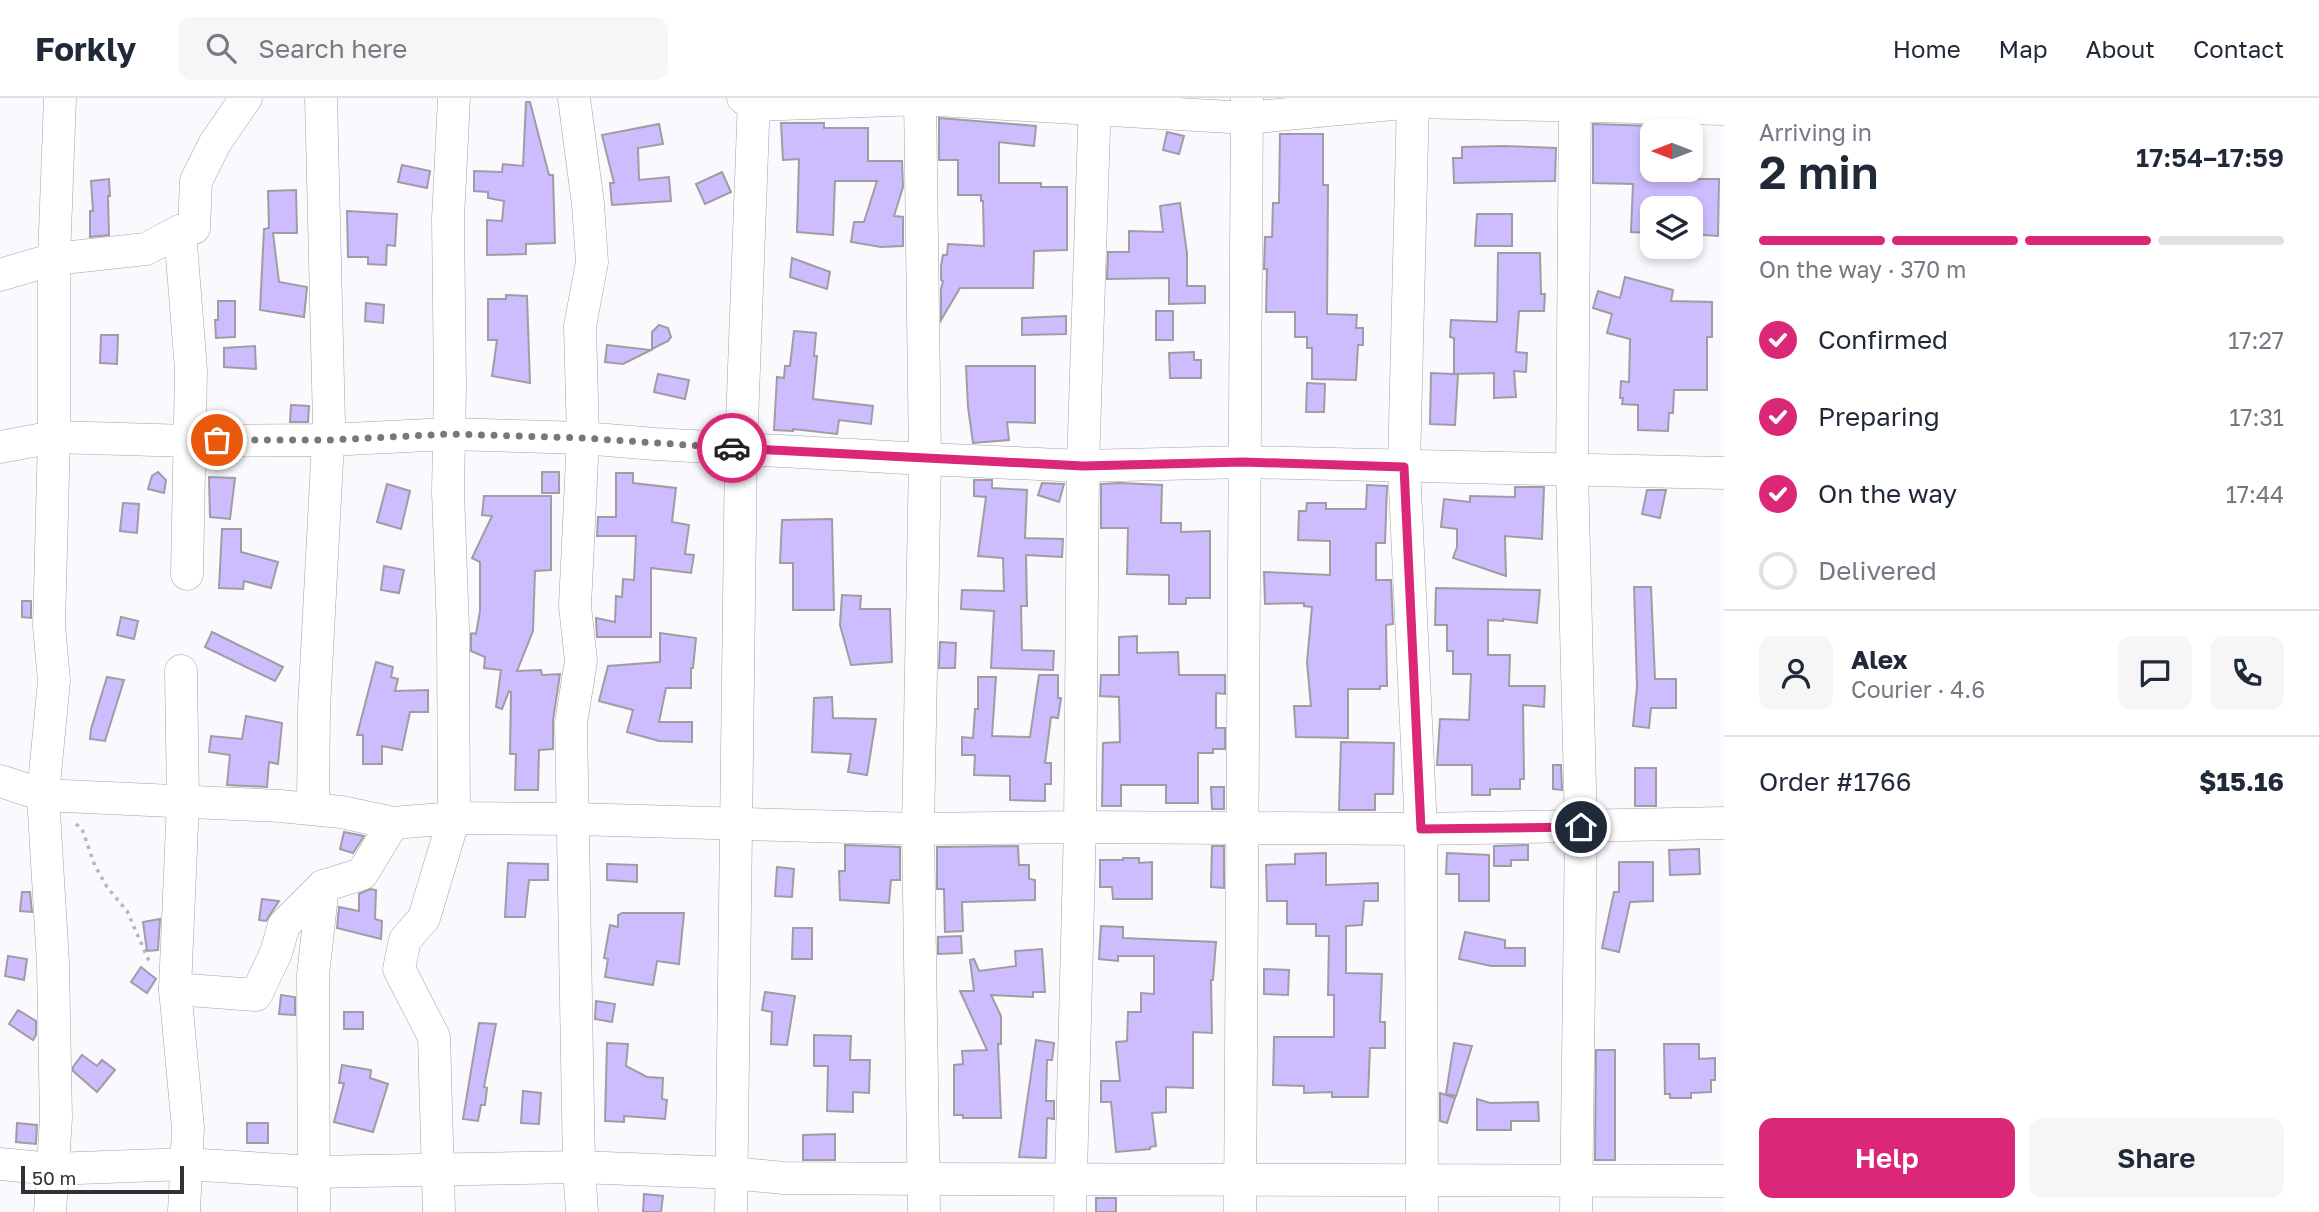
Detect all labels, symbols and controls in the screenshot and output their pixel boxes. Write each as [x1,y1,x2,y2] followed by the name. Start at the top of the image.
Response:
[178,17,668,80] search box
[35,29,136,68] text: Forkly
[202,29,240,67] icon: search
[258,33,407,64] text: Search here
[1893,34,1961,63] text: Home
[1999,34,2048,63] text: Map
[2086,34,2155,63] text: About
[2193,34,2284,63] text: Contact
[1759,118,1872,146] text: Arriving in
[1640,119,1703,182] north arrow
[1640,119,1703,259] map controls
[2136,142,2284,173] text: 17:54–17:59
[1759,144,1879,199] text: 2 min
[1640,196,1703,259] button: layers
[1759,255,1966,283] text: On the way · 370 m
[1759,321,1797,359] icon: check
[1818,324,1948,355] text: Confirmed
[2228,326,2284,354] text: 17:27
[1759,398,1797,436] icon: check
[1818,401,1940,432] text: Preparing
[2229,403,2284,431] text: 17:31
[187,410,247,470] pin
[697,413,767,483] courier
[198,421,236,459] icon: bag
[713,429,751,467] icon: car
[1759,475,1797,513] icon: check
[1818,478,1957,509] text: On the way
[2226,480,2284,508] text: 17:44
[1818,555,1937,586] text: Delivered
[1759,636,1833,710] button: person
[2118,636,2192,710] button: chat
[2210,636,2284,710] button: phone
[1851,644,1908,675] text: Alex
[1851,675,1985,703] text: Courier · 4.6
[1759,766,1911,797] text: Order #1766
[2199,766,2284,797] text: $15.16
[1551,797,1611,857] pin
[1562,808,1600,846] icon: home
[1759,1118,2015,1198] button: Help
[2029,1118,2284,1198] button: Share
[21,1163,184,1195] scale bar
[32,1166,76,1189] text: 50 m

